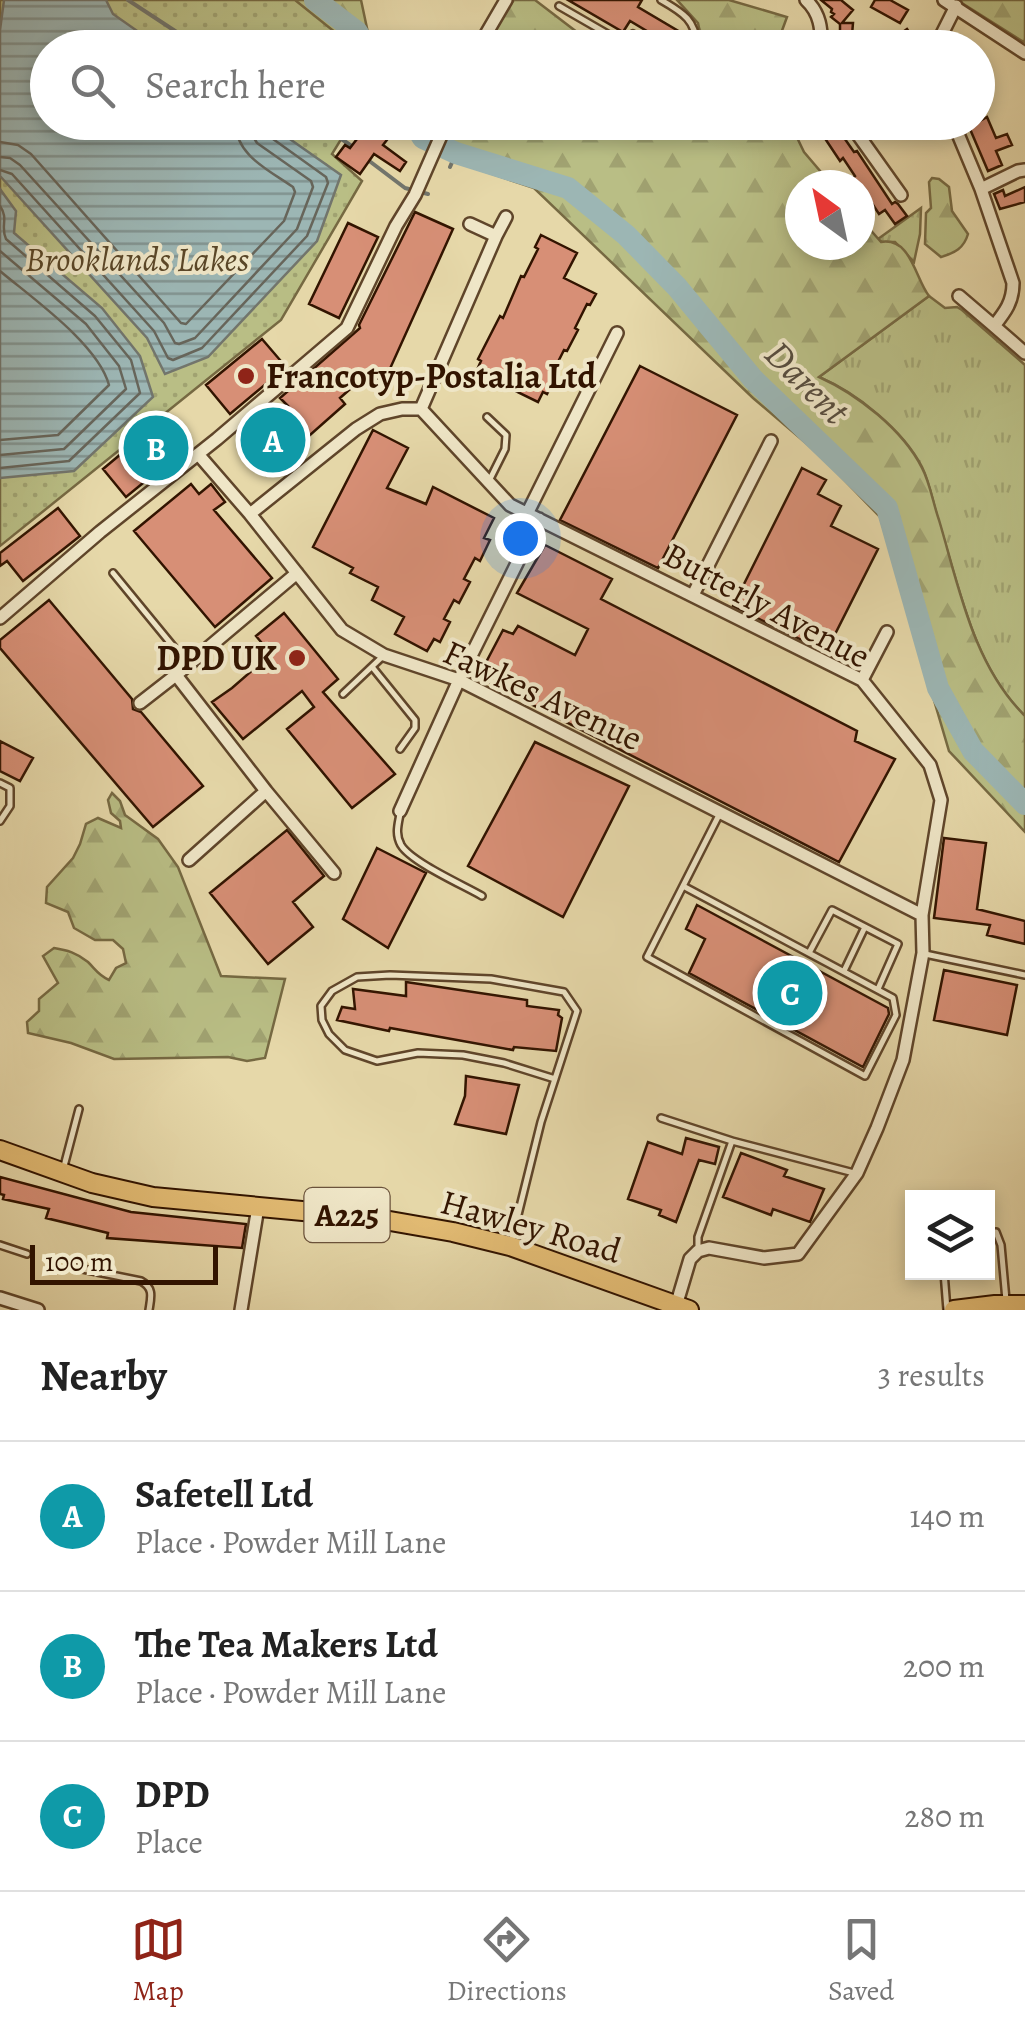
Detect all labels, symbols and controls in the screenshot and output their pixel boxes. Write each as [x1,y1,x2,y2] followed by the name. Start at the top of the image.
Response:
[30,30,995,140] search box
[65,58,120,113] icon: search
[145,59,326,111] text: Search here
[785,170,875,260] north arrow
[25,235,249,283] park label: Brooklands Lakes
[754,329,862,437] water label: Darent
[266,352,597,400] place label: Francotyp-Postalia Ltd
[235,365,257,387] marker: Francotyp-Postalia Ltd
[240,402,306,478] pin: A
[124,410,188,486] pin: B
[495,513,546,564] your location
[655,530,879,680] street label: Butterly Avenue
[436,628,650,762] street label: Fawkes Avenue
[156,634,277,682] place label: DPD UK
[286,647,308,669] marker: DPD UK
[758,956,822,1030] pin: C
[435,1177,627,1275] street label: Hawley Road
[304,1188,390,1242] road number: A225
[905,1190,995,1280] map controls
[905,1190,995,1280] button: layers
[30,1240,218,1284] scale bar
[45,1243,113,1281] text: 100 m
[40,1347,167,1404] text: Nearby
[878,1353,985,1397] text: 3 results
[135,1468,313,1520] text: Safetell Ltd
[62,1494,83,1538] text: A
[910,1494,985,1538] text: 140 m
[135,1520,446,1564] text: Place · Powder Mill Lane
[135,1618,438,1670] text: The Tea Makers Ltd
[62,1644,83,1688] text: B
[903,1644,985,1688] text: 200 m
[135,1670,446,1714] text: Place · Powder Mill Lane
[135,1768,210,1820] text: DPD
[63,1794,82,1838] text: C
[904,1794,985,1838] text: 280 m
[135,1820,203,1864] text: Place
[131,1912,186,2010] tab: Map
[447,1912,567,2010] tab: Directions
[828,1912,894,2010] tab: Saved

